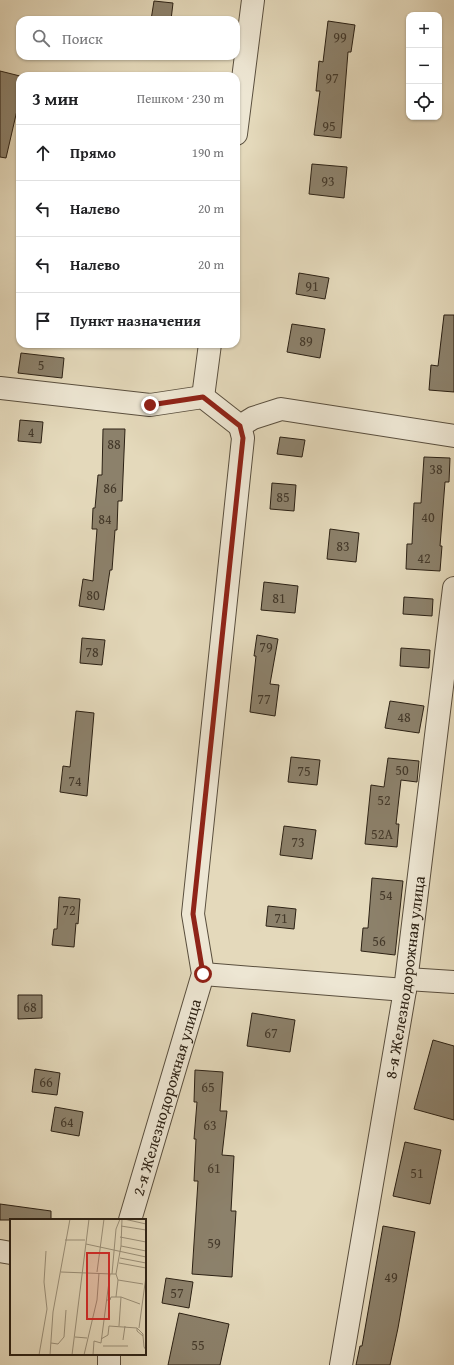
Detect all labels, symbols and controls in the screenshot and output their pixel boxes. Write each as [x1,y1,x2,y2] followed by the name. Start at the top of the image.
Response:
[406,12,442,120] map controls
[406,12,442,48] button: +
[16,16,240,60] search box
[30,27,52,49] icon: search
[333,27,347,47] house number: 99
[62,28,103,49] text: Поиск
[406,48,442,84] button: −
[325,68,339,88] house number: 97
[406,84,442,120] button: locate
[32,86,78,111] text: 3 мин
[137,89,224,108] text: Пешком · 230 m
[322,116,336,136] house number: 95
[32,142,54,164] icon: ahead
[70,142,116,163] text: Прямо
[192,143,224,162] text: 190 m
[321,171,335,191] house number: 93
[32,198,54,220] icon: left
[70,198,120,219] text: Налево
[198,199,224,218] text: 20 m
[32,254,54,276] icon: left
[70,254,120,275] text: Налево
[198,255,224,274] text: 20 m
[305,276,319,296] house number: 91
[32,310,54,332] icon: arrive
[70,310,201,331] text: Пункт назначения
[299,331,313,351] house number: 89
[38,355,44,375] house number: 5
[141,396,159,414] route end
[28,422,35,442] house number: 4
[107,434,121,454] house number: 88
[429,459,443,479] house number: 38
[103,478,117,498] house number: 86
[276,487,290,507] house number: 85
[421,507,435,527] house number: 40
[98,509,112,529] house number: 84
[336,536,350,556] house number: 83
[417,548,431,568] house number: 42
[86,585,100,605] house number: 80
[272,588,286,608] house number: 81
[259,637,273,657] house number: 79
[85,642,99,662] house number: 78
[257,689,271,709] house number: 77
[397,707,411,727] house number: 48
[395,760,409,780] house number: 50
[297,761,311,781] house number: 75
[68,771,82,791] house number: 74
[377,790,391,810] house number: 52
[371,824,393,844] house number: 52А
[291,832,305,852] house number: 73
[378,874,431,1080] street label: 8-я Железнодорожная улица
[379,885,393,905] house number: 54
[62,900,76,920] house number: 72
[274,908,288,928] house number: 71
[372,931,386,951] house number: 56
[194,965,212,983] route start
[126,996,207,1199] street label: 2-я Железнодорожная улица
[23,997,37,1017] house number: 68
[264,1023,278,1043] house number: 67
[39,1072,53,1092] house number: 66
[201,1077,215,1097] house number: 65
[60,1112,74,1132] house number: 64
[203,1115,217,1135] house number: 63
[207,1158,221,1178] house number: 61
[410,1163,424,1183] house number: 51
[10,1219,146,1355] inset map
[207,1233,221,1253] house number: 59
[384,1267,398,1287] house number: 49
[170,1283,184,1303] house number: 57
[191,1335,205,1355] house number: 55

